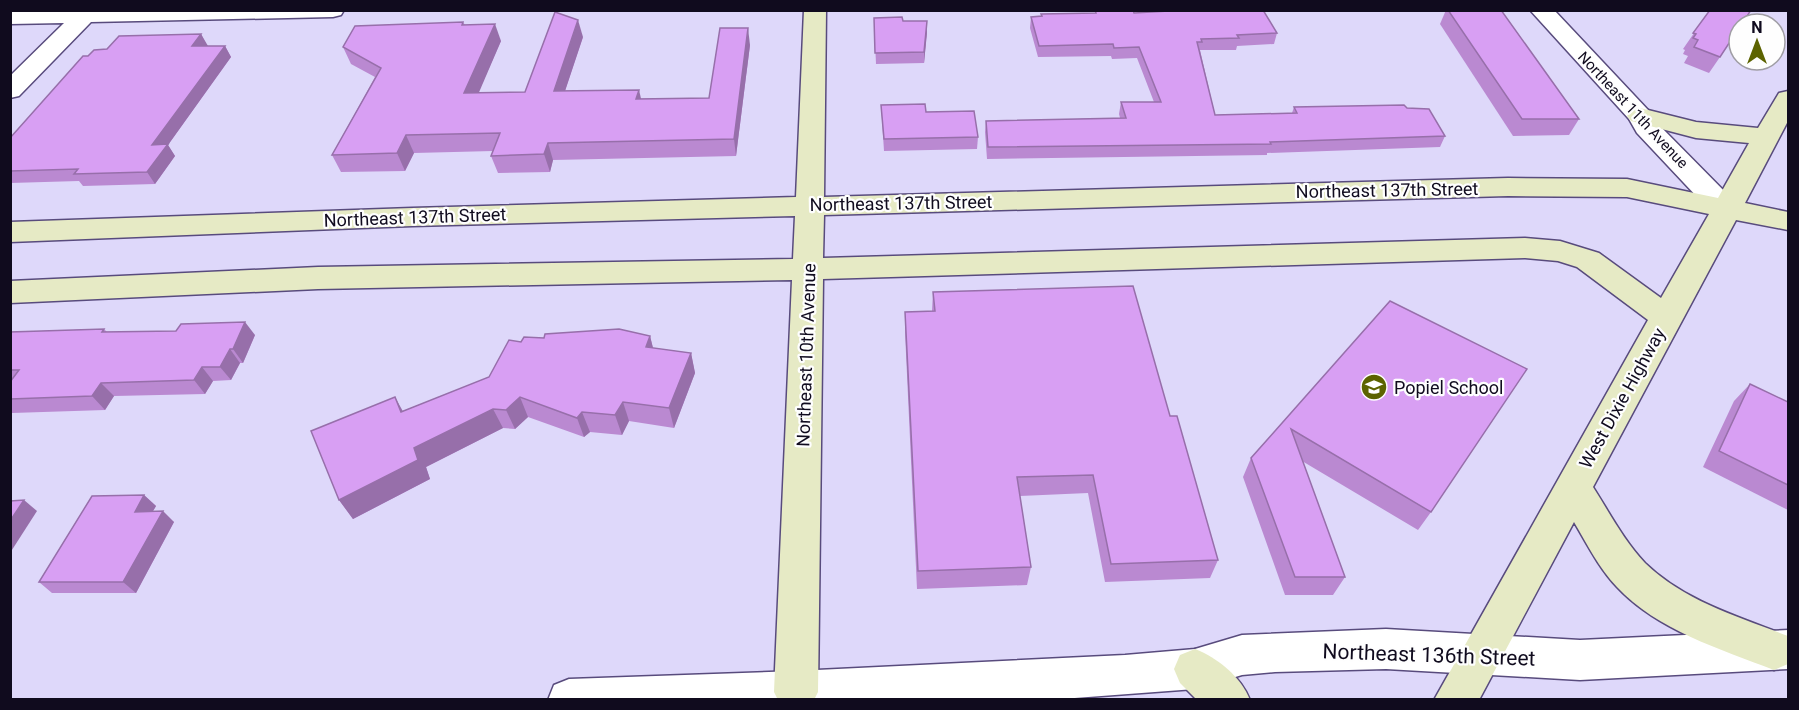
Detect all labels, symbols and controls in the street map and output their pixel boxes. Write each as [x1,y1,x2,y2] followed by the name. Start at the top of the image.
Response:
[1727,12,1787,72] north arrow
[1751,18,1763,37] text: N
[1574,48,1692,172] street label: Northeast 11th Avenue
[1296,178,1479,202] street label: Northeast 137th Street
[810,191,993,215] street label: Northeast 137th Street
[323,203,507,231] street label: Northeast 137th Street
[792,263,820,447] street label: Northeast 10th Avenue
[1575,324,1670,472] street label: West Dixie Highway
[1359,372,1389,402] school or university icon: Popiel School
[1394,377,1503,398] place label: Popiel School
[1322,639,1536,671] street label: Northeast 136th Street

